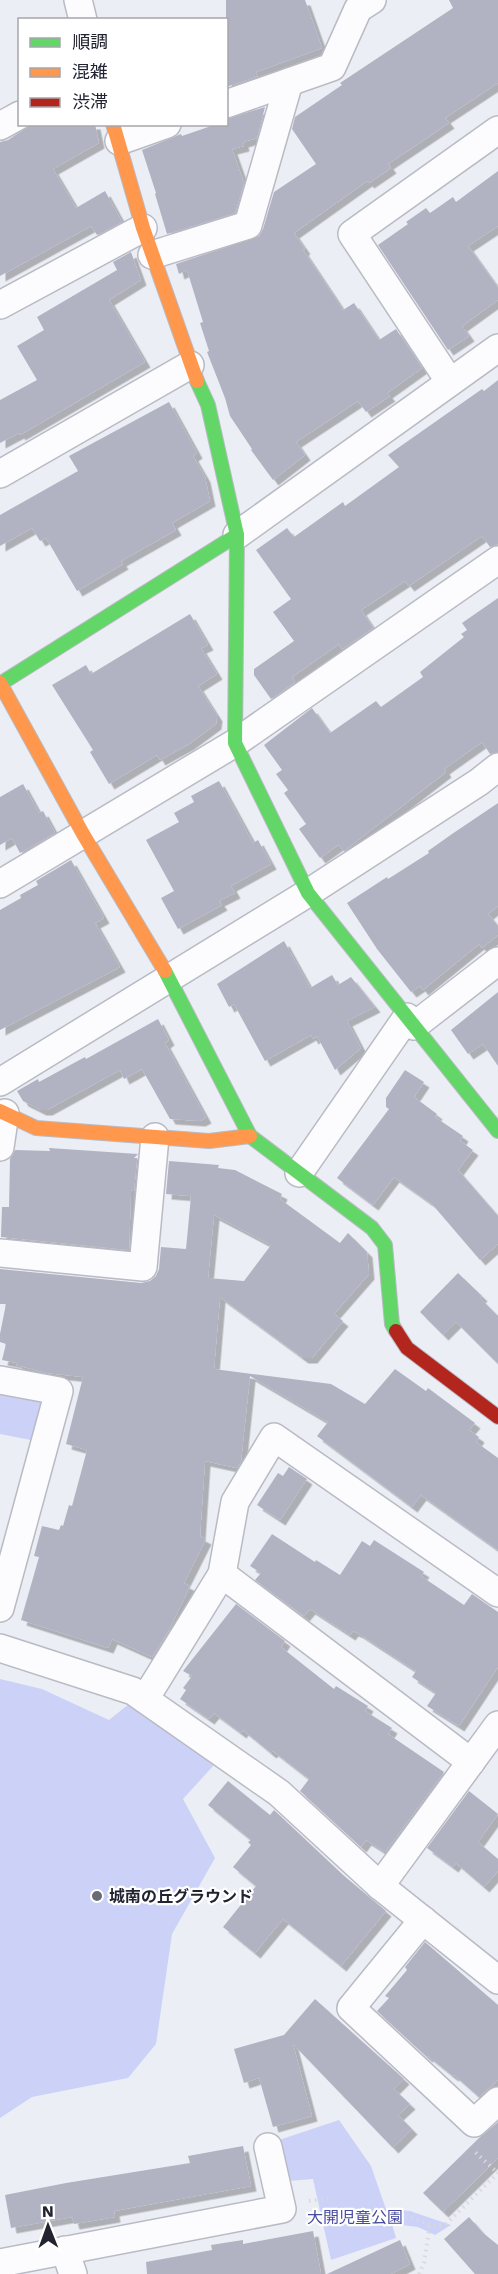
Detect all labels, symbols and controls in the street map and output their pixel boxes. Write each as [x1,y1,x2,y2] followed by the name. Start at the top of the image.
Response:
[18,18,228,126] legend
[72,31,108,52] text: 順調
[72,61,108,82] text: 混雑
[72,91,108,112] text: 渋滞
[109,1887,253,1906] place label: 城南の丘グラウンド
[90,1889,104,1903] marker: 城南の丘グラウンド
[18,2196,78,2256] north arrow
[42,2202,54,2221] text: N
[307,2208,403,2227] park label: 大開児童公園

